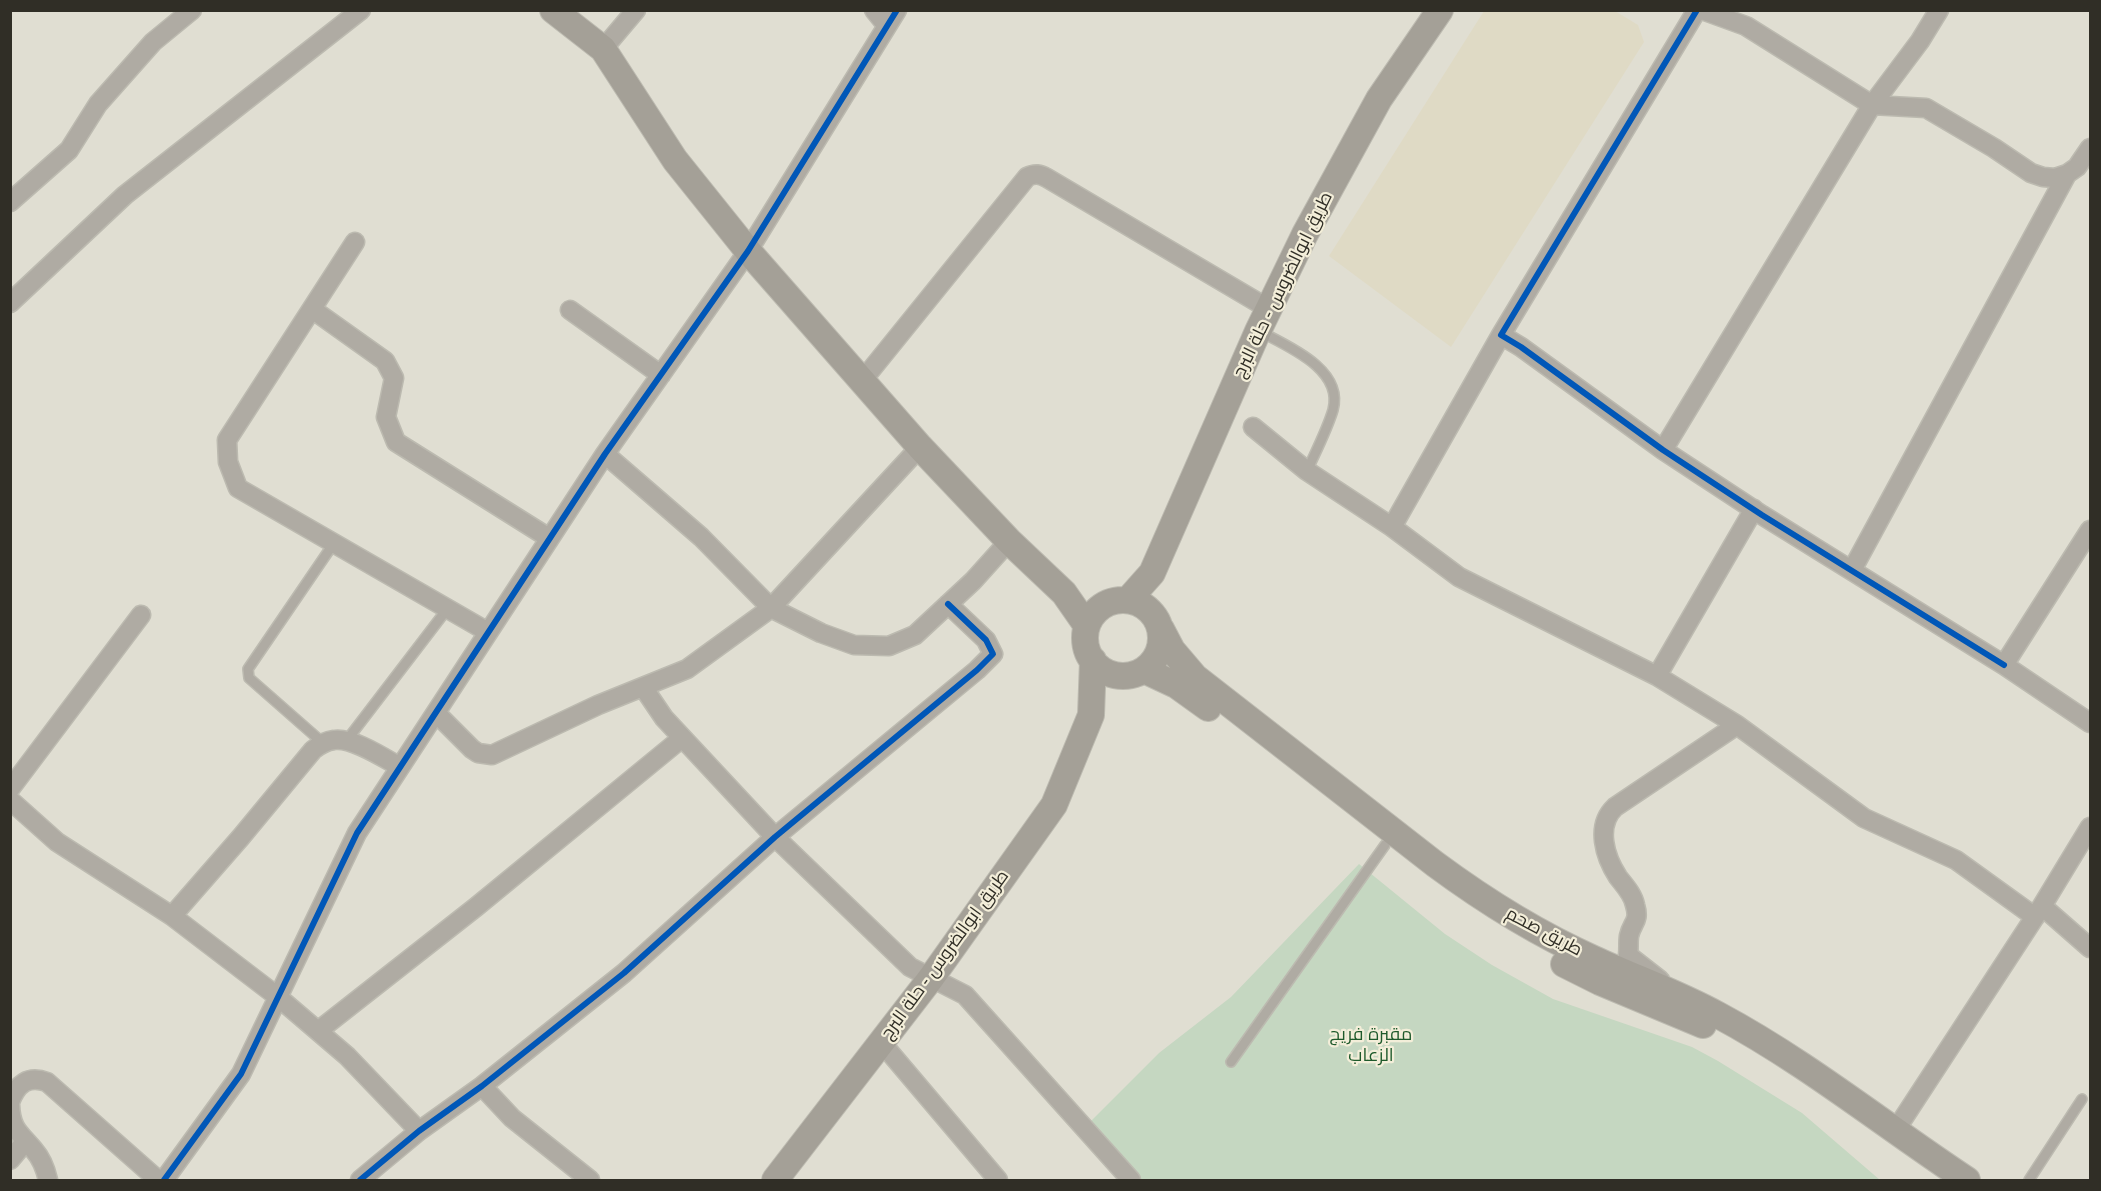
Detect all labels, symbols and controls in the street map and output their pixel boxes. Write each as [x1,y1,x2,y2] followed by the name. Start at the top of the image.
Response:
[1229,189,1337,381] street label: طريق ابوالضروس - حلة البرج
[876,866,1014,1044] street label: طريق ابوالضروس - حلة البرج
[1502,903,1586,961] street label: طريق صحم
[1330,1024,1412,1066] park label: مقبرة فريج الزعاب

